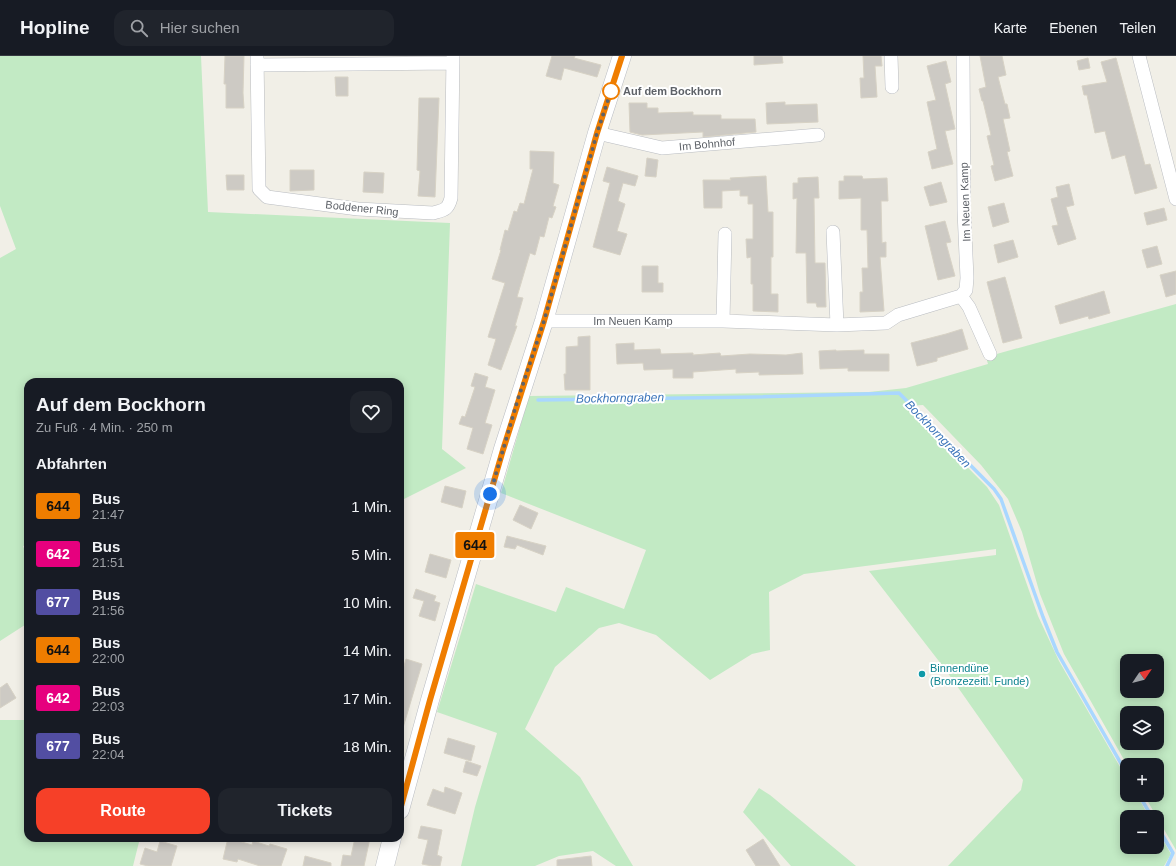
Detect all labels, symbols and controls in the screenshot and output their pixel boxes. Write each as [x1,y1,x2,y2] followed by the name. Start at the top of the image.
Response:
[114,10,394,46] search box
[20,17,90,38] text: Hopline
[128,17,150,39] icon: search
[160,19,240,36] text: Hier suchen
[994,20,1027,36] text: Karte
[1049,20,1097,36] text: Ebenen
[1119,20,1156,36] text: Teilen
[602,82,620,100] marker: Auf dem Bockhorn
[623,85,722,97] place label: Auf dem Bockhorn
[678,135,736,152] street label: Im Bohnhof
[958,162,972,242] street label: Im Neuen Kamp
[325,198,399,218] street label: Boddener Ring
[593,315,673,327] street label: Im Neuen Kamp
[576,390,664,406] water label: Bockhorngraben
[350,391,392,433] button: heart
[36,394,206,415] text: Auf dem Bockhorn
[902,397,974,471] water label: Bockhorngraben
[36,420,173,435] text: Zu Fuß · 4 Min. · 250 m
[36,455,107,472] text: Abfahrten
[480,484,500,504] your location
[92,490,120,507] text: Bus
[46,498,70,514] text: 644
[351,498,392,515] text: 1 Min.
[92,507,125,522] text: 21:47
[452,532,498,558] line badge: 644
[463,537,487,553] text: 644
[92,538,120,555] text: Bus
[46,546,70,562] text: 642
[351,546,392,563] text: 5 Min.
[92,555,125,570] text: 21:51
[92,586,120,603] text: Bus
[46,594,70,610] text: 677
[343,594,392,611] text: 10 Min.
[92,603,125,618] text: 21:56
[92,634,120,651] text: Bus
[46,642,70,658] text: 644
[343,642,392,659] text: 14 Min.
[92,651,125,666] text: 22:00
[1120,654,1164,698] north arrow
[1120,654,1164,854] map controls
[930,662,1029,687] place label: Binnendüne (Bronzezeitl. Funde)
[917,669,927,679] marker: Binnendüne (Bronzezeitl. Funde)
[92,682,120,699] text: Bus
[46,690,70,706] text: 642
[343,690,392,707] text: 17 Min.
[92,699,125,714] text: 22:03
[1120,706,1164,750] button: layers
[92,730,120,747] text: Bus
[46,738,70,754] text: 677
[343,738,392,755] text: 18 Min.
[92,747,125,762] text: 22:04
[1120,758,1164,802] button: +
[36,788,210,834] button: Route
[218,788,392,834] button: Tickets
[1120,810,1164,854] button: −

